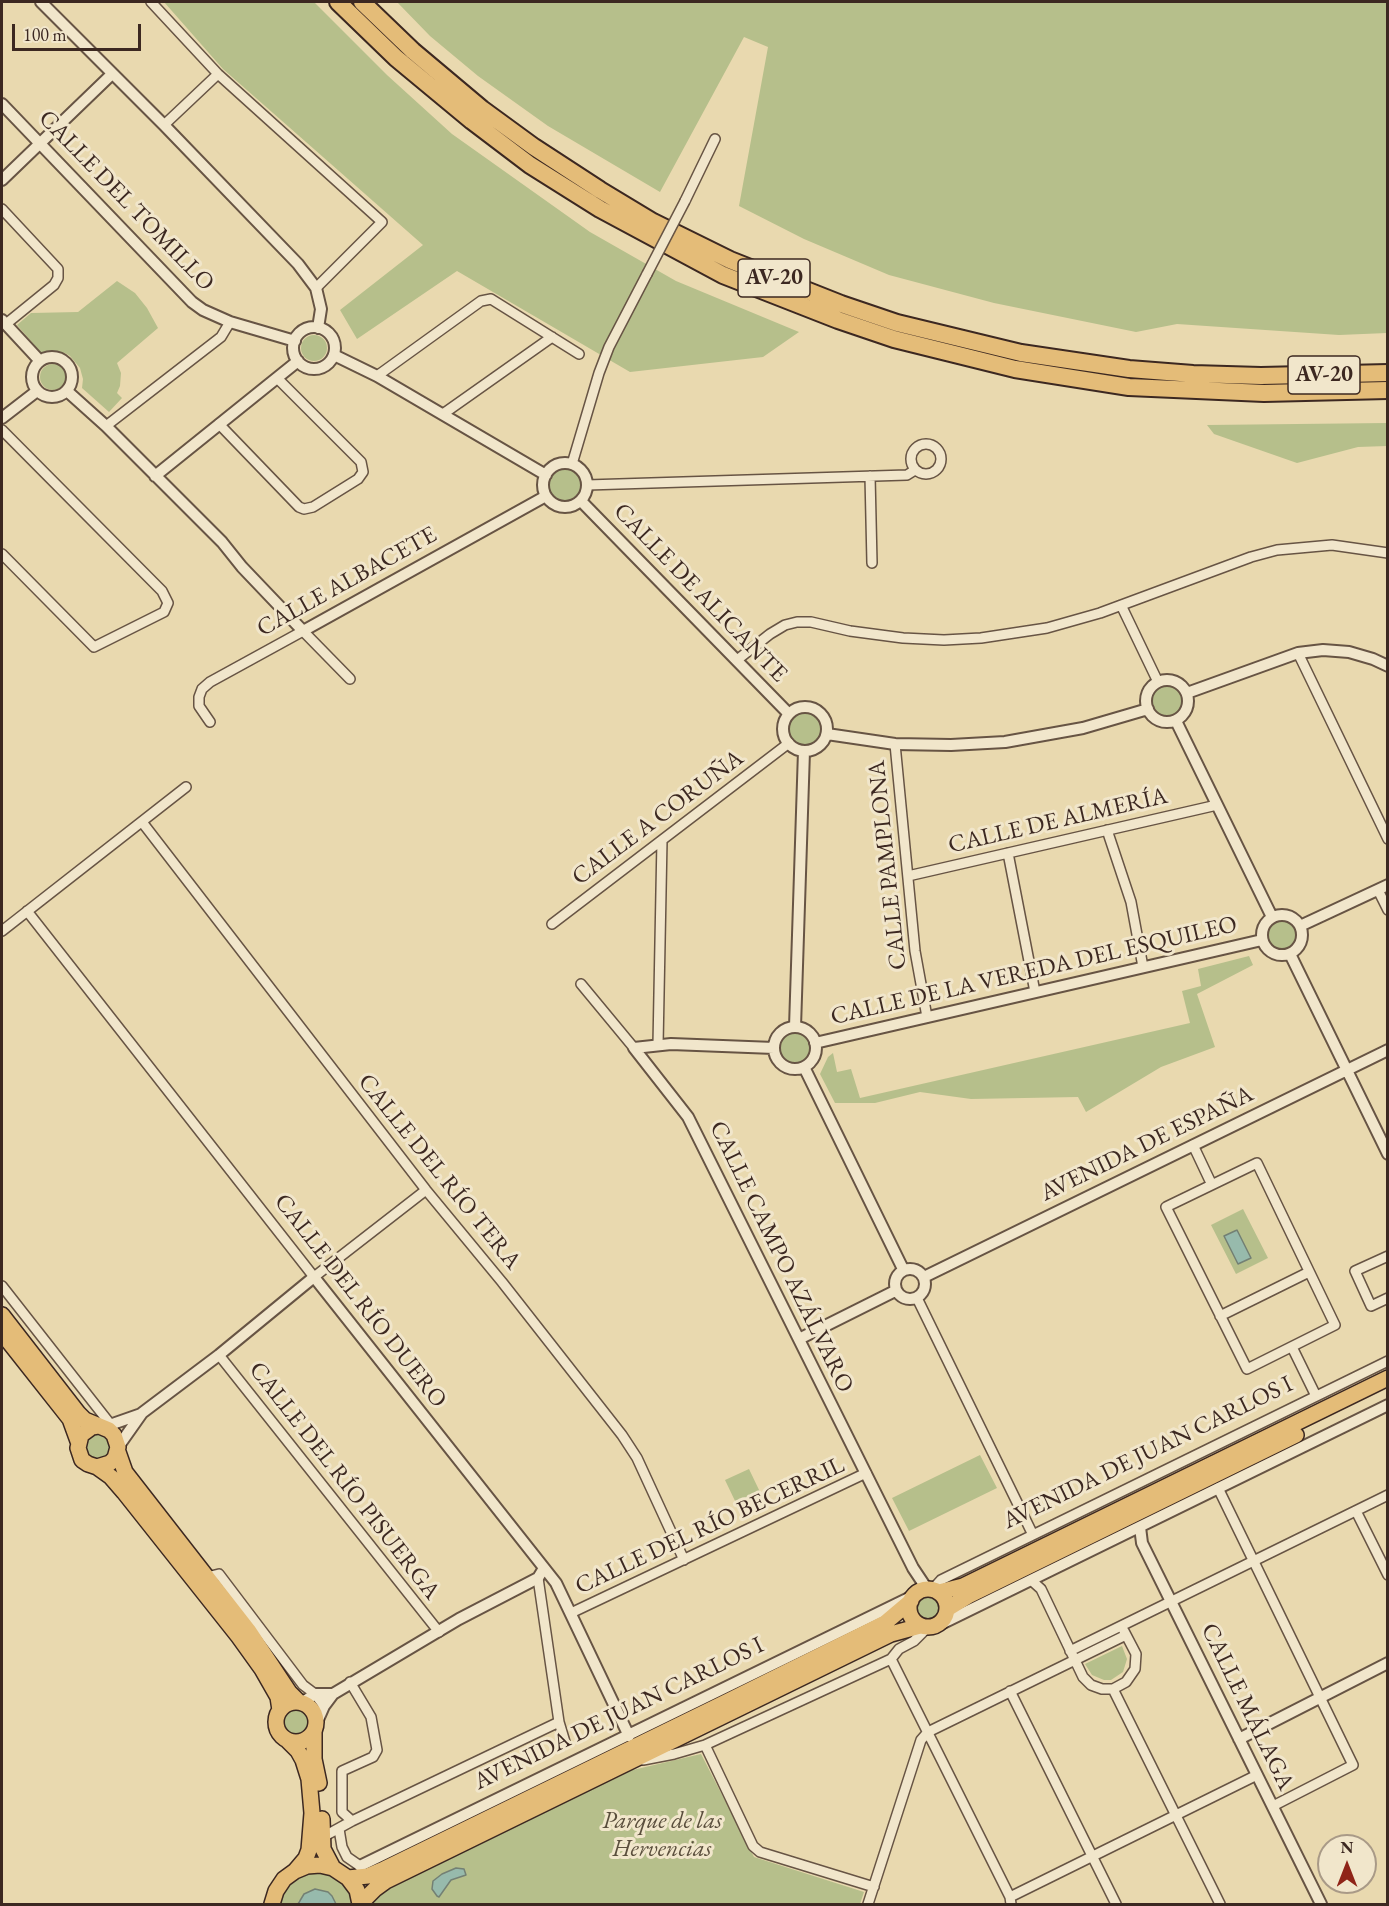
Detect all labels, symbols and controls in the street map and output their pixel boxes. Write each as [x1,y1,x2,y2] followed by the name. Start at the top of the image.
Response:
[15,12,144,50] scale bar
[23,23,67,46] text: 100 m
[32,104,220,298] street label: CALLE DEL TOMILLO
[738,259,810,297] road number: AV-20
[1288,356,1360,394] road number: AV-20
[607,498,793,688] street label: CALLE DE ALICANTE
[252,521,442,643] street label: CALLE ALBACETE
[567,744,749,892] street label: CALLE A CORUÑA
[863,759,913,971] street label: CALLE PAMPLONA
[946,782,1170,860] street label: CALLE DE ALMERÍA
[828,910,1240,1032] street label: CALLE DE LA VEREDA DEL ESQUILEO
[351,1068,527,1276] street label: CALLE DEL RÍO TERA
[1036,1080,1258,1208] street label: AVENIDA DE ESPAÑA
[703,1117,859,1397] street label: CALLE CAMPO AZÁLVARO
[268,1188,452,1414] street label: CALLE DEL RÍO DUERO
[242,1356,446,1606] street label: CALLE DEL RÍO PISUERGA
[998,1370,1298,1536] street label: AVENIDA DE JUAN CARLOS I
[571,1451,849,1601] street label: CALLE DEL RÍO BECERRIL
[1194,1619,1300,1795] street label: CALLE MÁLAGA
[469,1631,769,1797] street label: AVENIDA DE JUAN CARLOS I
[602,1807,722,1863] park label: Parque de las Hervencias
[1317,1834,1377,1894] north arrow
[1341,1837,1353,1858] text: N

